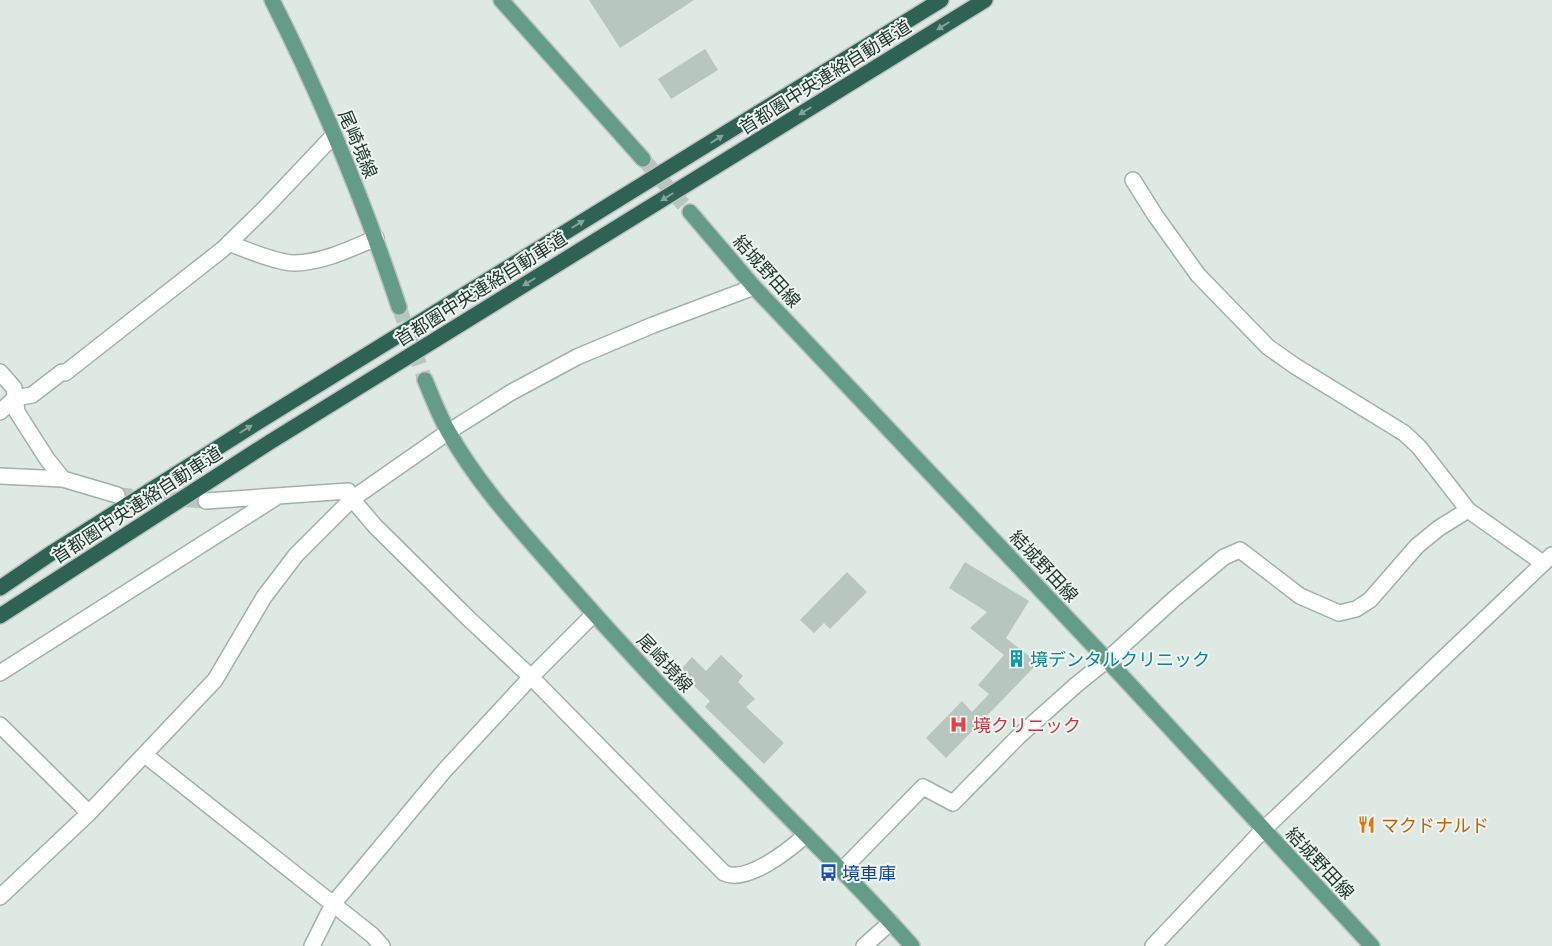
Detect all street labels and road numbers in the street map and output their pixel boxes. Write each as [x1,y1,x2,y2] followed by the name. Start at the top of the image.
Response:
[735,16,915,138] street label: 首都圏中央連絡自動車道
[334,107,382,181] street label: 尾崎境線
[391,228,571,350] street label: 首都圏中央連絡自動車道
[729,231,805,311] street label: 結城野田線
[48,442,226,568] street label: 首都圏中央連絡自動車道
[1006,526,1082,606] street label: 結城野田線
[633,630,697,696] street label: 尾崎境線
[1282,823,1358,903] street label: 結城野田線

